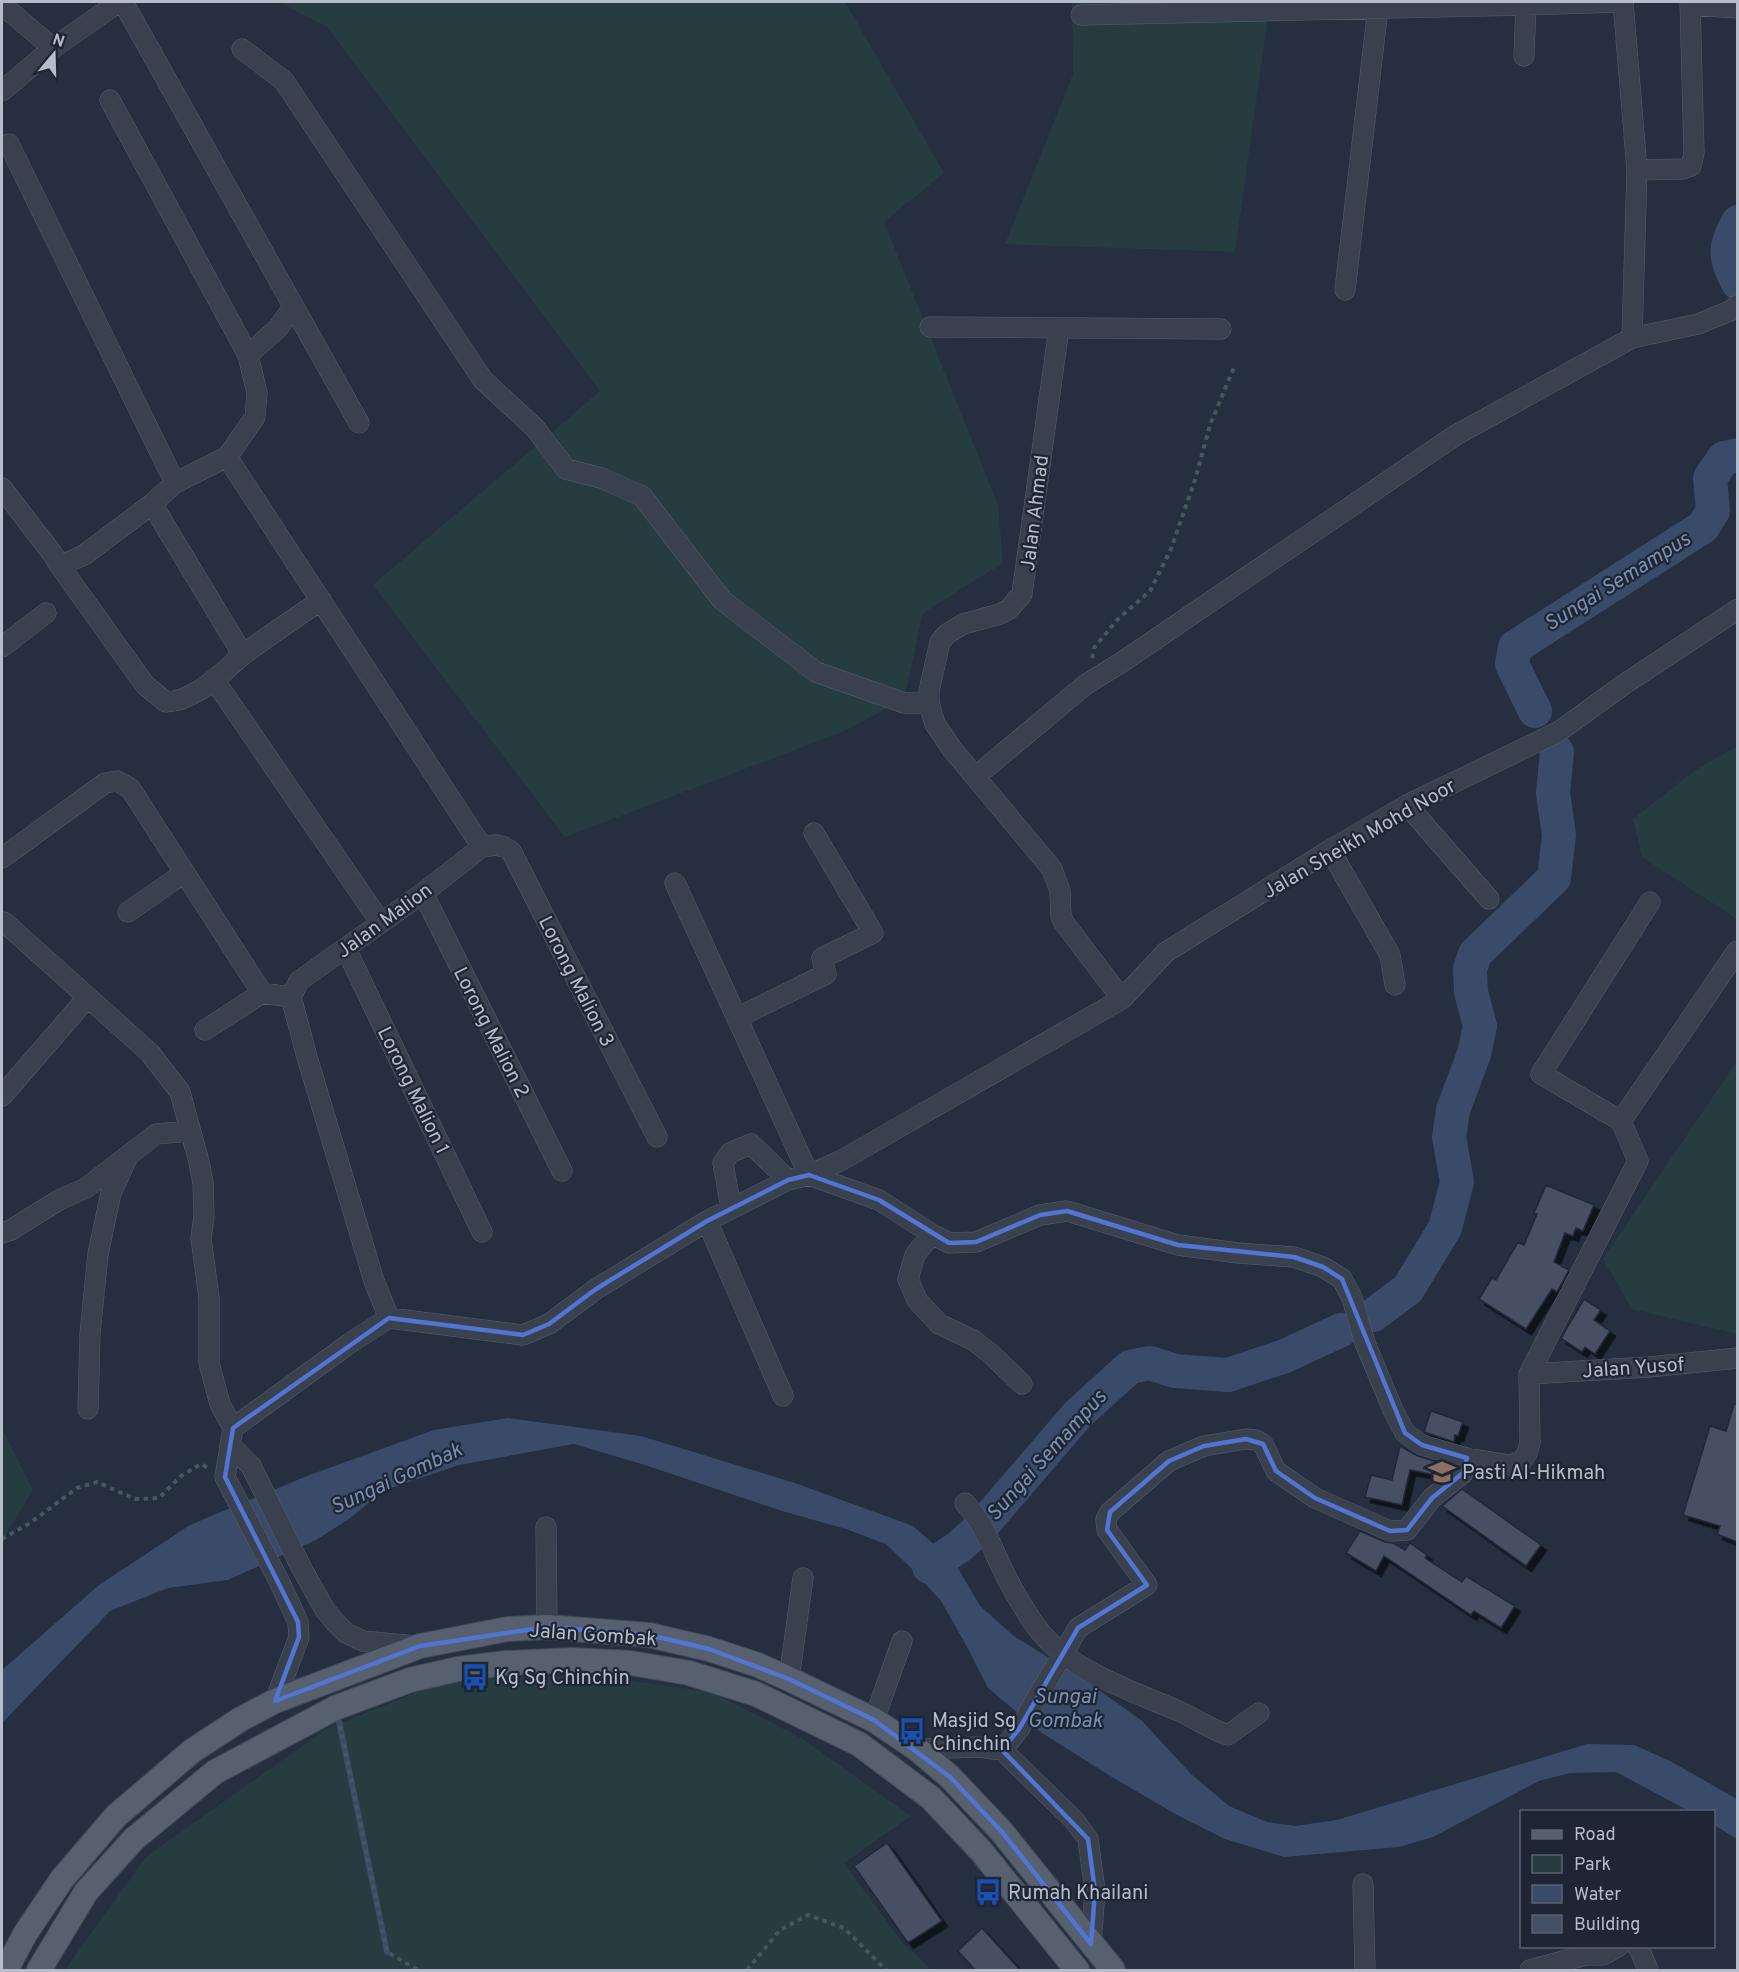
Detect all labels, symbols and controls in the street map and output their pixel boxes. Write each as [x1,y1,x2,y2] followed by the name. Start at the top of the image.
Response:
[24,24,84,84] north arrow
[50,30,67,53] text: N
[1016,454,1056,573] street label: Jalan Ahmad
[1540,526,1696,638] water label: Sungai Semampus
[1259,774,1461,906] street label: Jalan Sheikh Mohd Noor
[332,878,438,965] street label: Jalan Malion
[531,912,619,1052] street label: Lorong Malion 3
[446,963,534,1103] street label: Lorong Malion 2
[370,1023,454,1159] street label: Lorong Malion 1
[1581,1352,1685,1386] street label: Jalan Yusof
[981,1384,1114,1527] water label: Sungai Semampus
[327,1437,467,1522] water label: Sungai Gombak
[1427,1457,1457,1487] school or university icon: Pasti Al-Hikmah
[1462,1461,1605,1487] place label: Pasti Al-Hikmah
[528,1619,658,1653] street label: Jalan Gombak
[460,1662,490,1692] bus stop icon: Kg Sg Chinchin
[495,1666,630,1692] place label: Kg Sg Chinchin
[1028,1684,1103,1735] water label: Sungai Gombak
[932,1709,1016,1758] place label: Masjid Sg Chinchin
[897,1716,927,1746] bus stop icon: Masjid Sg Chinchin
[1520,1810,1715,1948] legend
[1574,1824,1616,1847] text: Road
[1574,1854,1611,1877] text: Park
[973,1877,1003,1907] bus stop icon: Rumah Khailani
[1008,1881,1148,1907] place label: Rumah Khailani
[1574,1884,1621,1907] text: Water
[1574,1914,1640,1937] text: Building

